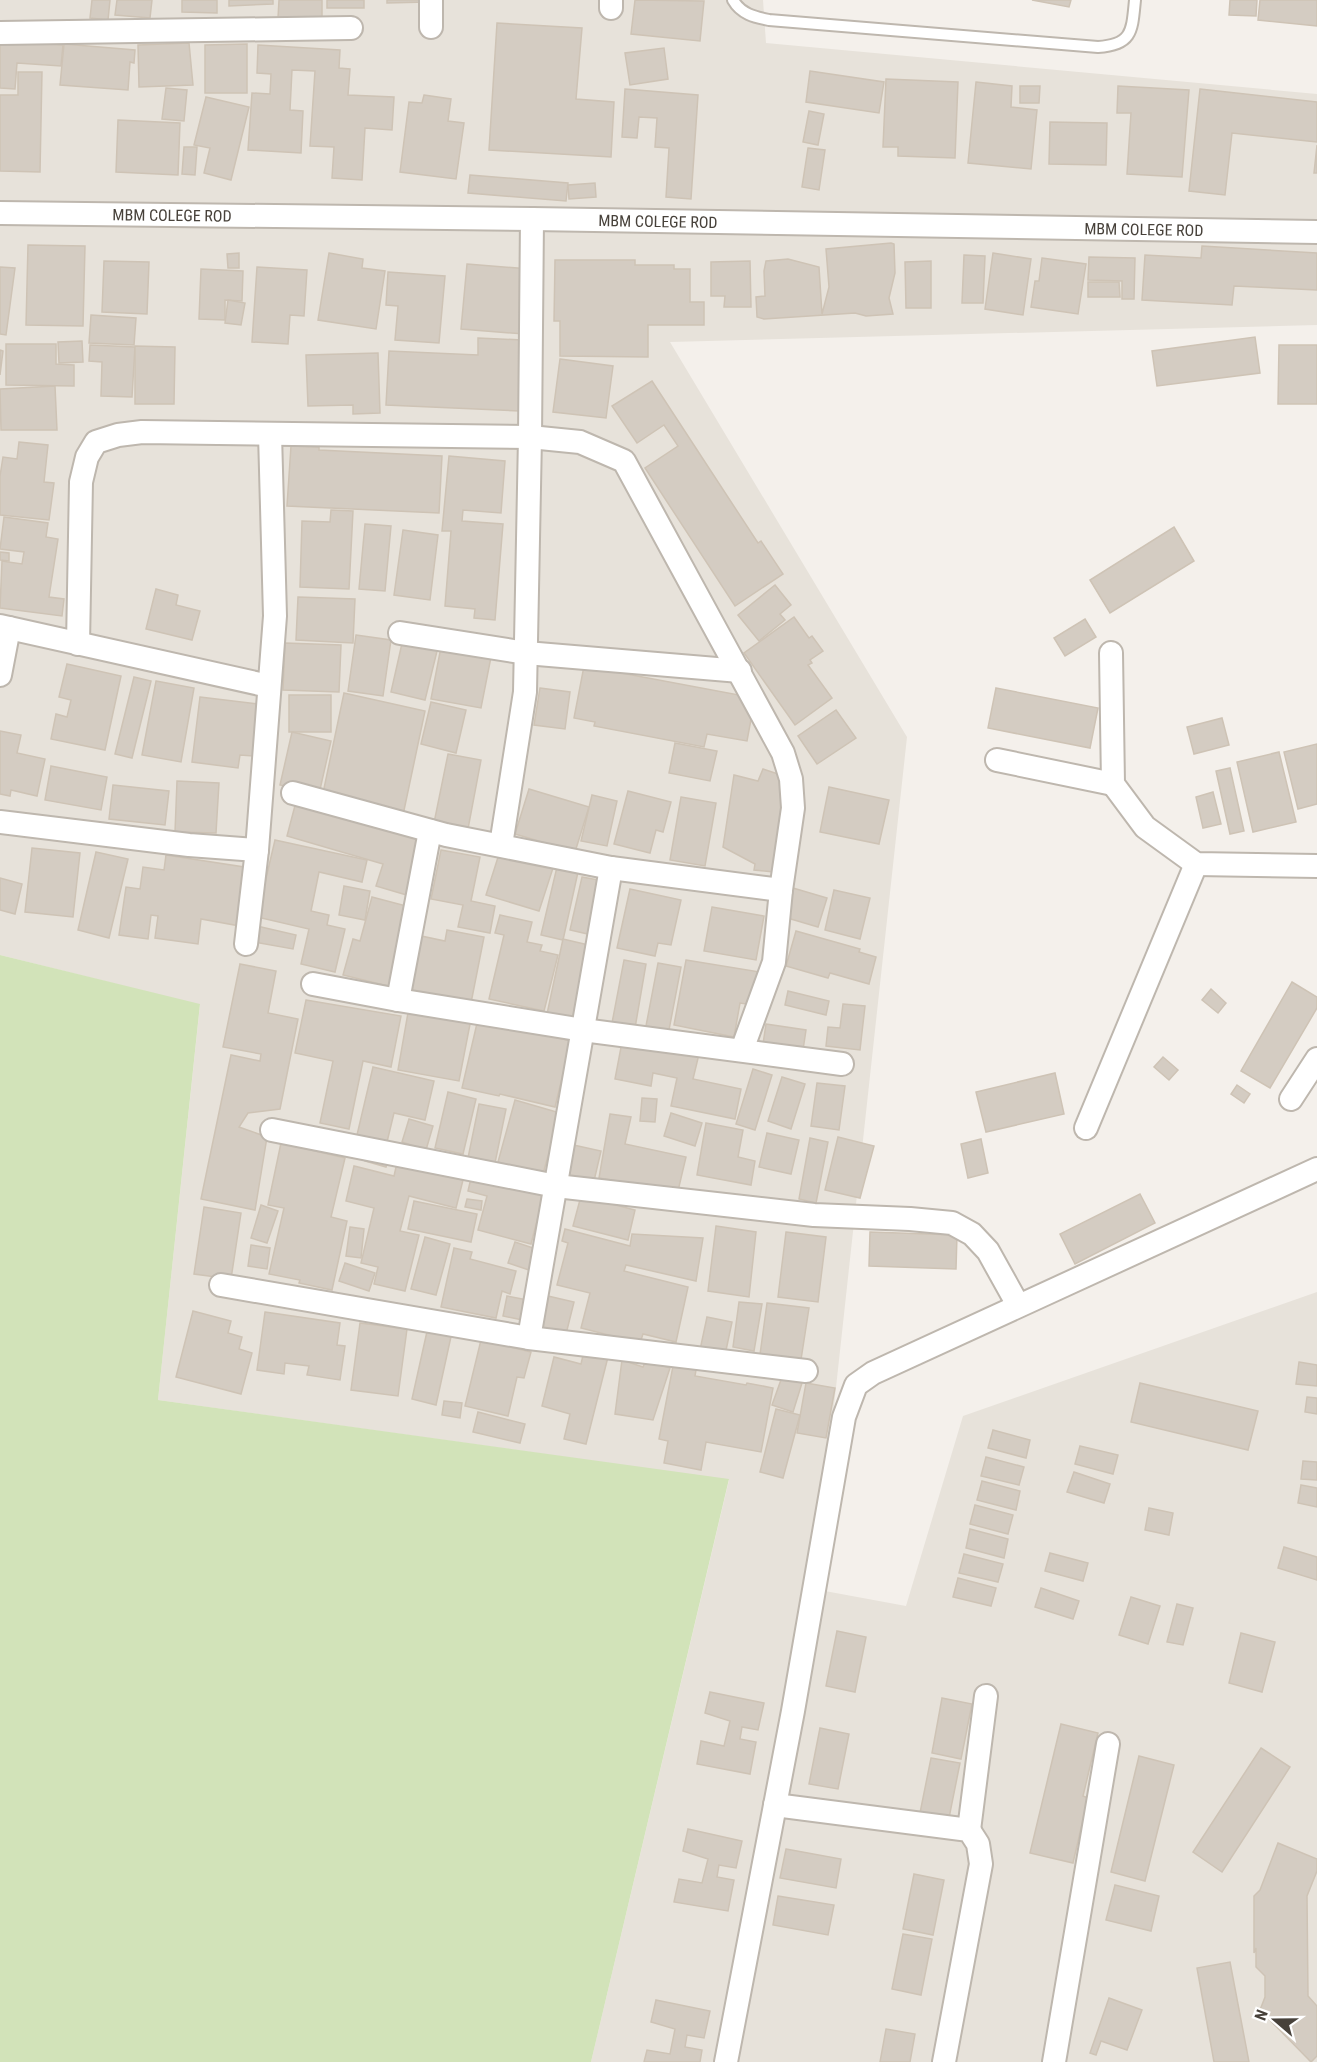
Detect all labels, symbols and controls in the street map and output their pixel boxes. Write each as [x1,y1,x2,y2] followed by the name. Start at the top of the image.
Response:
[112,205,232,225] street label: MBM COLEGE ROD
[598,211,718,232] street label: MBM COLEGE ROD
[1084,219,1204,240] street label: MBM COLEGE ROD
[1245,1990,1305,2050] north arrow
[1251,2007,1272,2023] text: N

